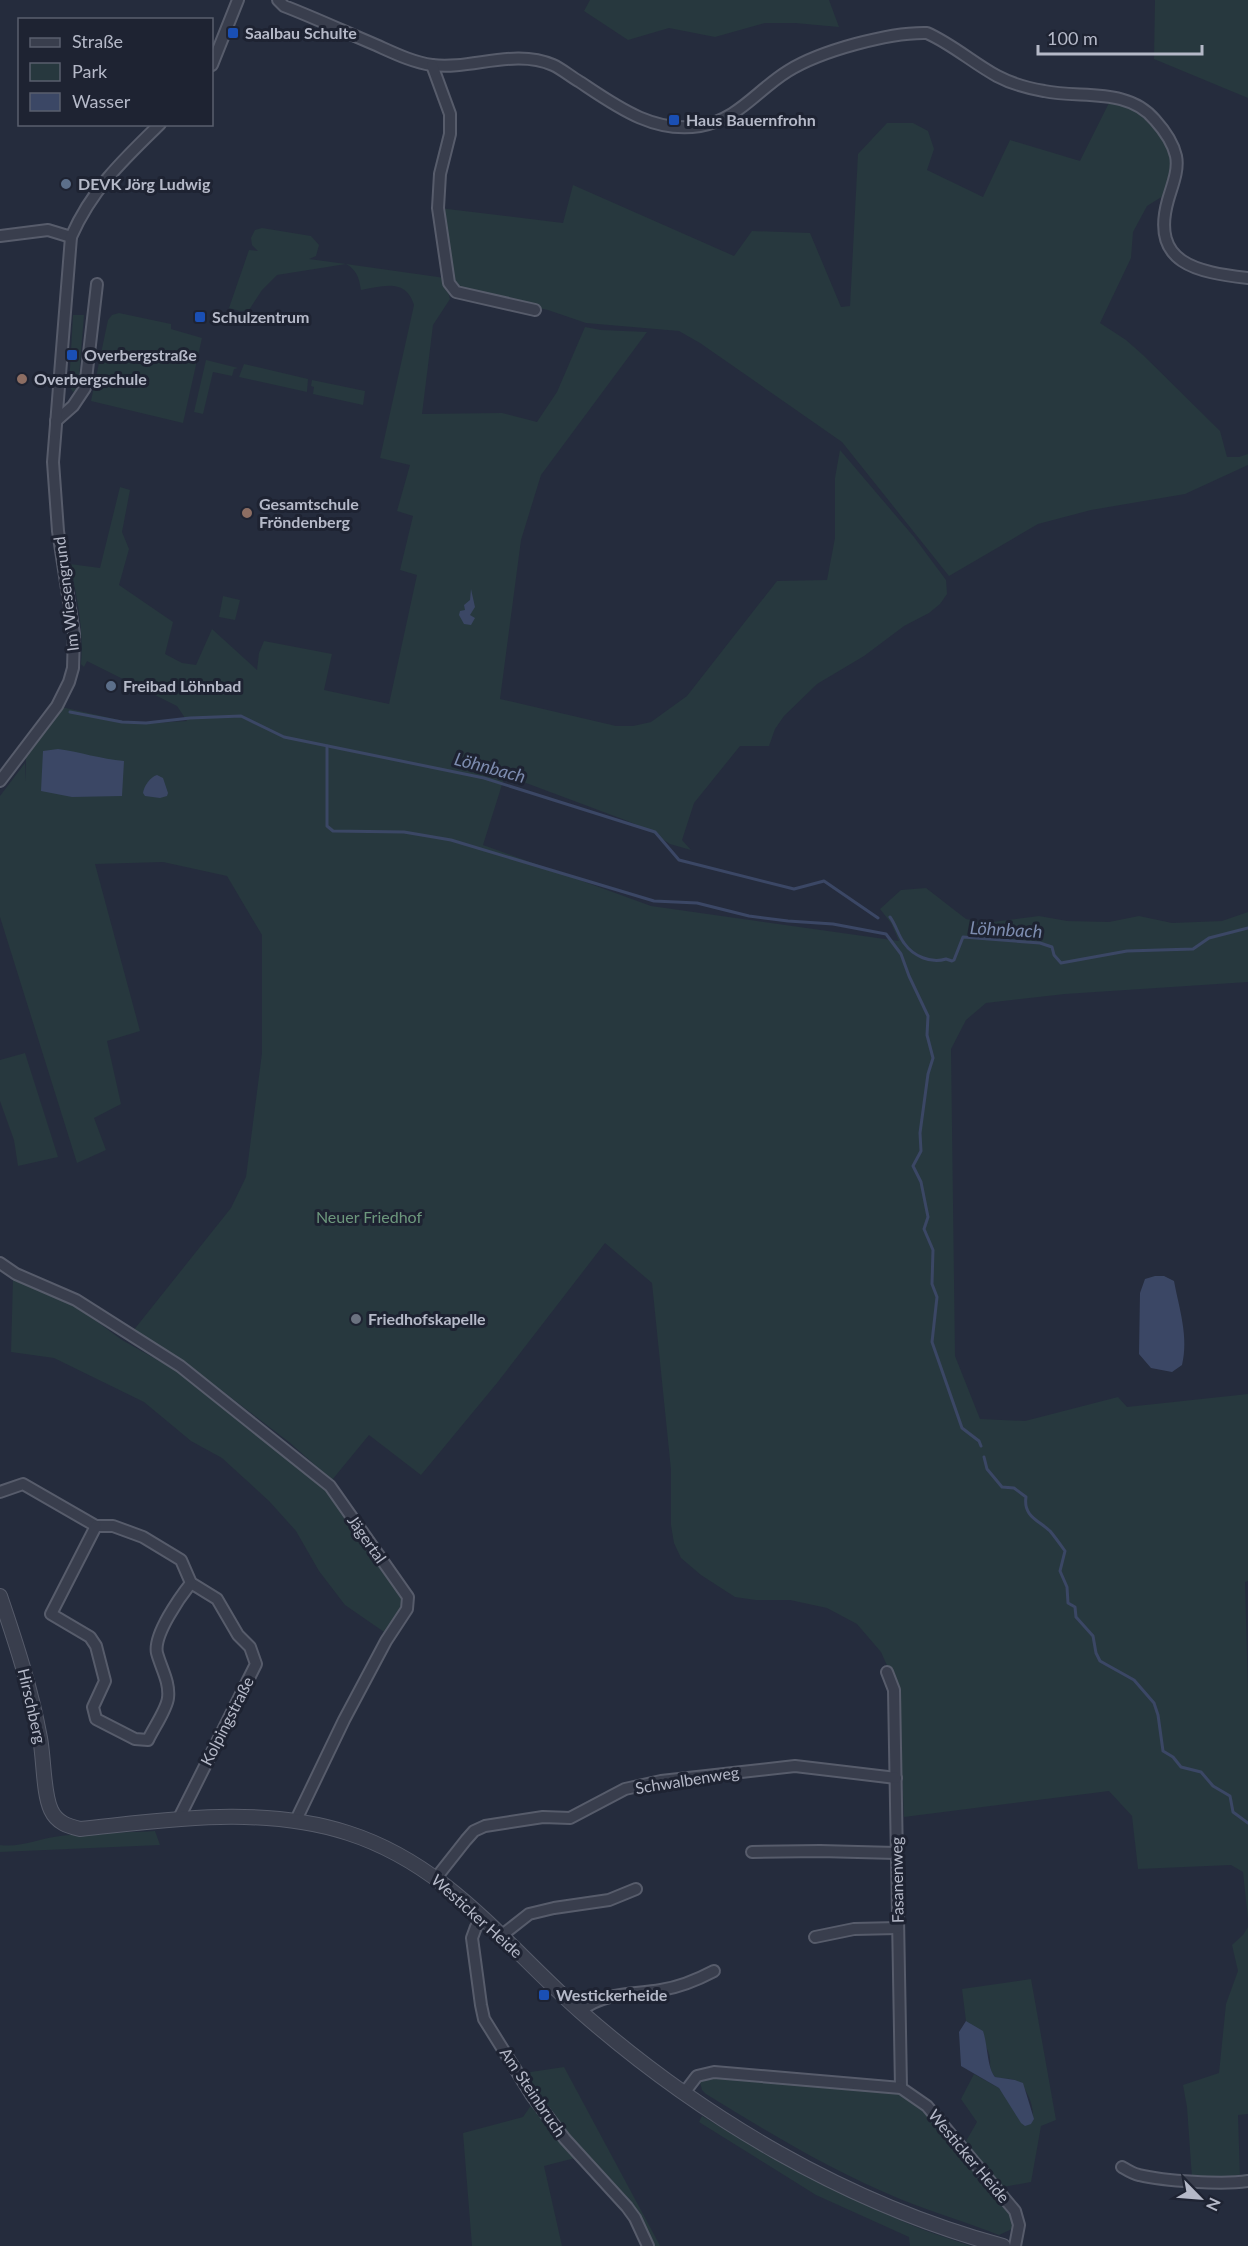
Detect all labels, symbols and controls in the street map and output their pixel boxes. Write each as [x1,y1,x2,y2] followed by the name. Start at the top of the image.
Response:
[18,18,213,126] legend
[1038,18,1202,56] scale bar
[245,23,357,42] place label: Saalbau Schulte
[226,26,240,40] marker: Saalbau Schulte
[1047,27,1098,49] text: 100 m
[72,30,123,52] text: Straße
[72,60,108,82] text: Park
[72,90,131,112] text: Wasser
[686,110,816,129] place label: Haus Bauernfrohn
[667,113,681,127] marker: Haus Bauernfrohn
[78,174,211,193] place label: DEVK Jörg Ludwig
[59,177,73,191] marker: DEVK Jörg Ludwig
[212,307,310,326] place label: Schulzentrum
[193,310,207,324] marker: Schulzentrum
[84,345,197,364] place label: Overbergstraße
[65,348,79,362] marker: Overbergstraße
[34,369,147,388] place label: Overbergschule
[15,372,29,386] marker: Overbergschule
[259,494,359,531] place label: Gesamtschule Fröndenberg
[240,506,254,520] marker: Gesamtschule Fröndenberg
[49,536,82,653] street label: Im Wiesengrund
[123,676,241,695] place label: Freibad Löhnbad
[104,679,118,693] marker: Freibad Löhnbad
[452,747,528,787] water label: Löhnbach
[969,916,1043,942] water label: Löhnbach
[316,1207,423,1226] park label: Neuer Friedhof
[368,1309,486,1328] place label: Friedhofskapelle
[349,1312,363,1326] marker: Friedhofskapelle
[344,1511,391,1566] street label: Jägertal
[15,1666,50,1745] street label: Hirschberg
[196,1673,257,1768] street label: Kolpingstraße
[634,1762,740,1797] street label: Schwalbenweg
[886,1837,907,1923] street label: Fasanenweg
[428,1870,527,1961] street label: Westicker Heide
[556,1985,668,2004] place label: Westickerheide
[537,1988,551,2002] marker: Westickerheide
[497,2043,570,2140] street label: Am Steinbruch
[925,2105,1014,2206] street label: Westicker Heide
[1170,2168,1230,2228] north arrow
[1203,2195,1225,2214] text: N

